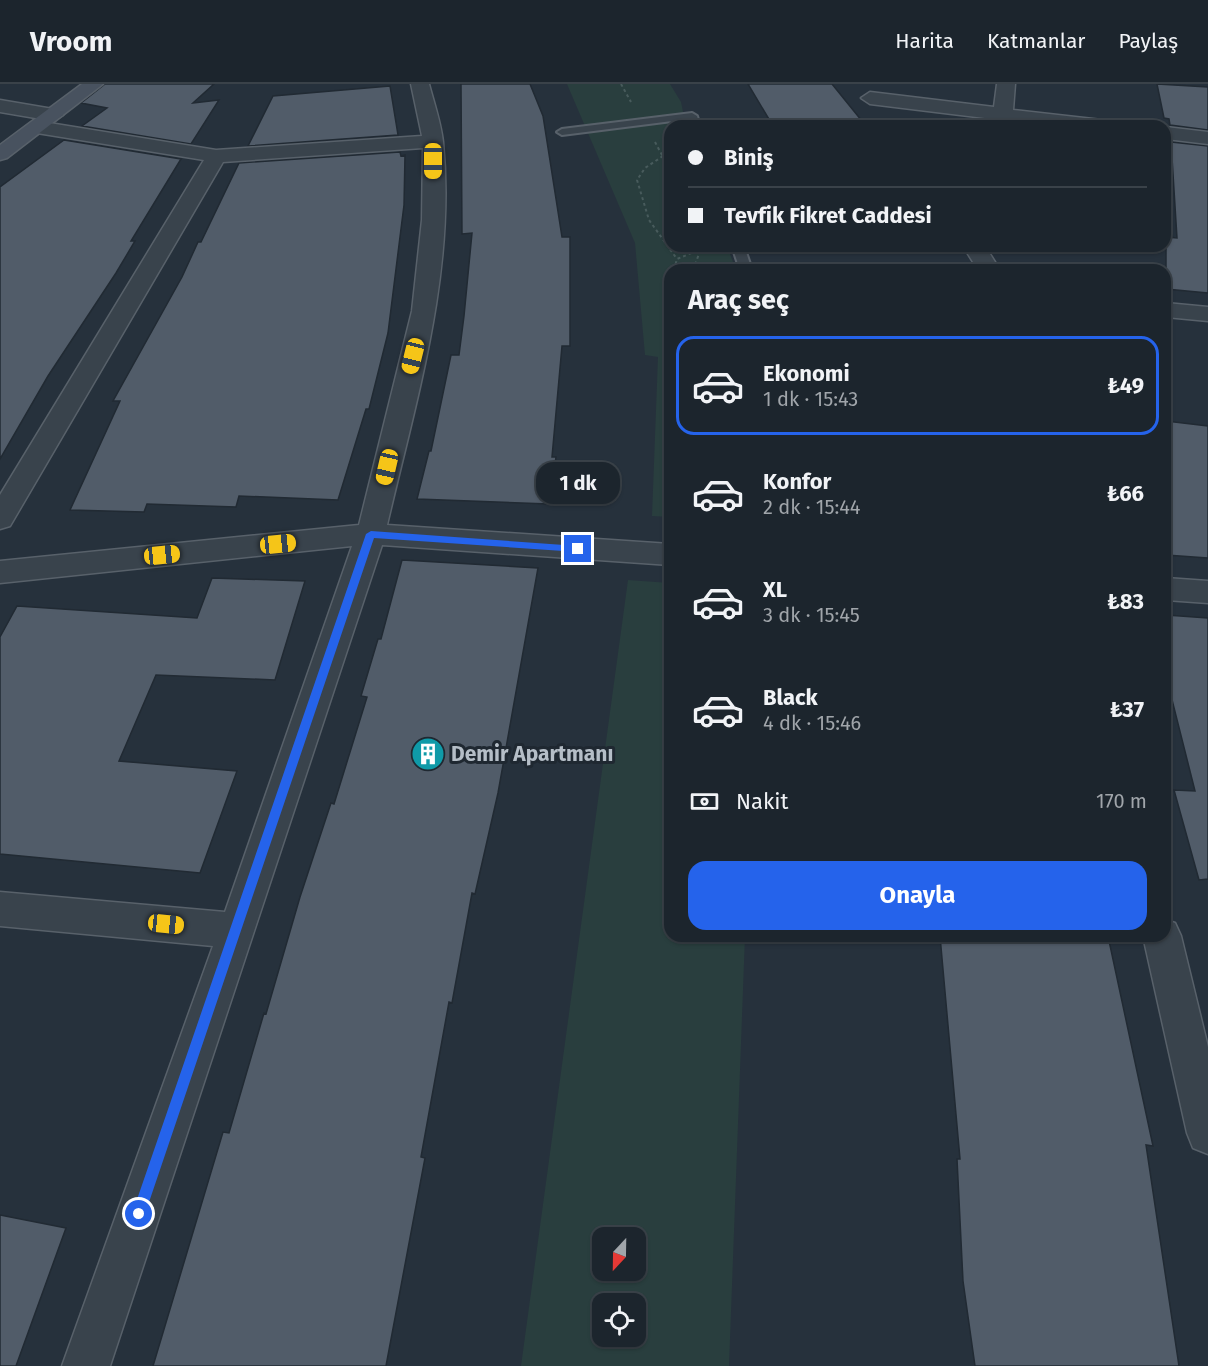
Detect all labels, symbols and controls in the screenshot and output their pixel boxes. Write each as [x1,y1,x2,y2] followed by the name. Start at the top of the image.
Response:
[30,25,112,58] text: Vroom
[895,28,954,54] text: Harita
[987,28,1085,54] text: Katmanlar
[1118,28,1178,54] text: Paylaş
[424,143,442,179] car
[724,144,773,171] text: Biniş
[724,202,932,229] text: Tevfik Fikret Caddesi
[688,284,789,316] text: Araç seç
[400,336,426,376] car
[691,359,745,413] icon: car
[763,360,850,387] text: Ekonomi
[1107,372,1144,399] text: ₺49
[763,387,858,411] text: 1 dk · 15:43
[374,447,400,487] car
[536,462,620,504] callout: 1 dk
[691,467,745,521] icon: car
[763,468,831,495] text: Konfor
[559,471,597,495] text: 1 dk
[1107,480,1144,507] text: ₺66
[763,495,860,519] text: 2 dk · 15:44
[259,533,297,555] car
[564,535,591,562] route end
[143,544,181,566] car
[691,575,745,629] icon: car
[763,576,787,603] text: XL
[1107,588,1144,615] text: ₺83
[763,603,860,627] text: 3 dk · 15:45
[691,683,745,737] icon: car
[763,684,818,711] text: Black
[1110,696,1144,723] text: ₺37
[763,711,861,735] text: 4 dk · 15:46
[410,736,446,772] building icon: Demir Apartmanı
[451,741,613,767] place label: Demir Apartmanı
[688,785,721,818] icon: cash
[736,788,788,815] text: Nakit
[1096,789,1147,813] text: 170 m
[688,861,1147,930] button: Onayla
[147,913,185,935] car
[125,1200,152,1227] route start
[592,1227,646,1281] north arrow
[592,1227,646,1347] map controls
[592,1293,646,1347] button: locate

